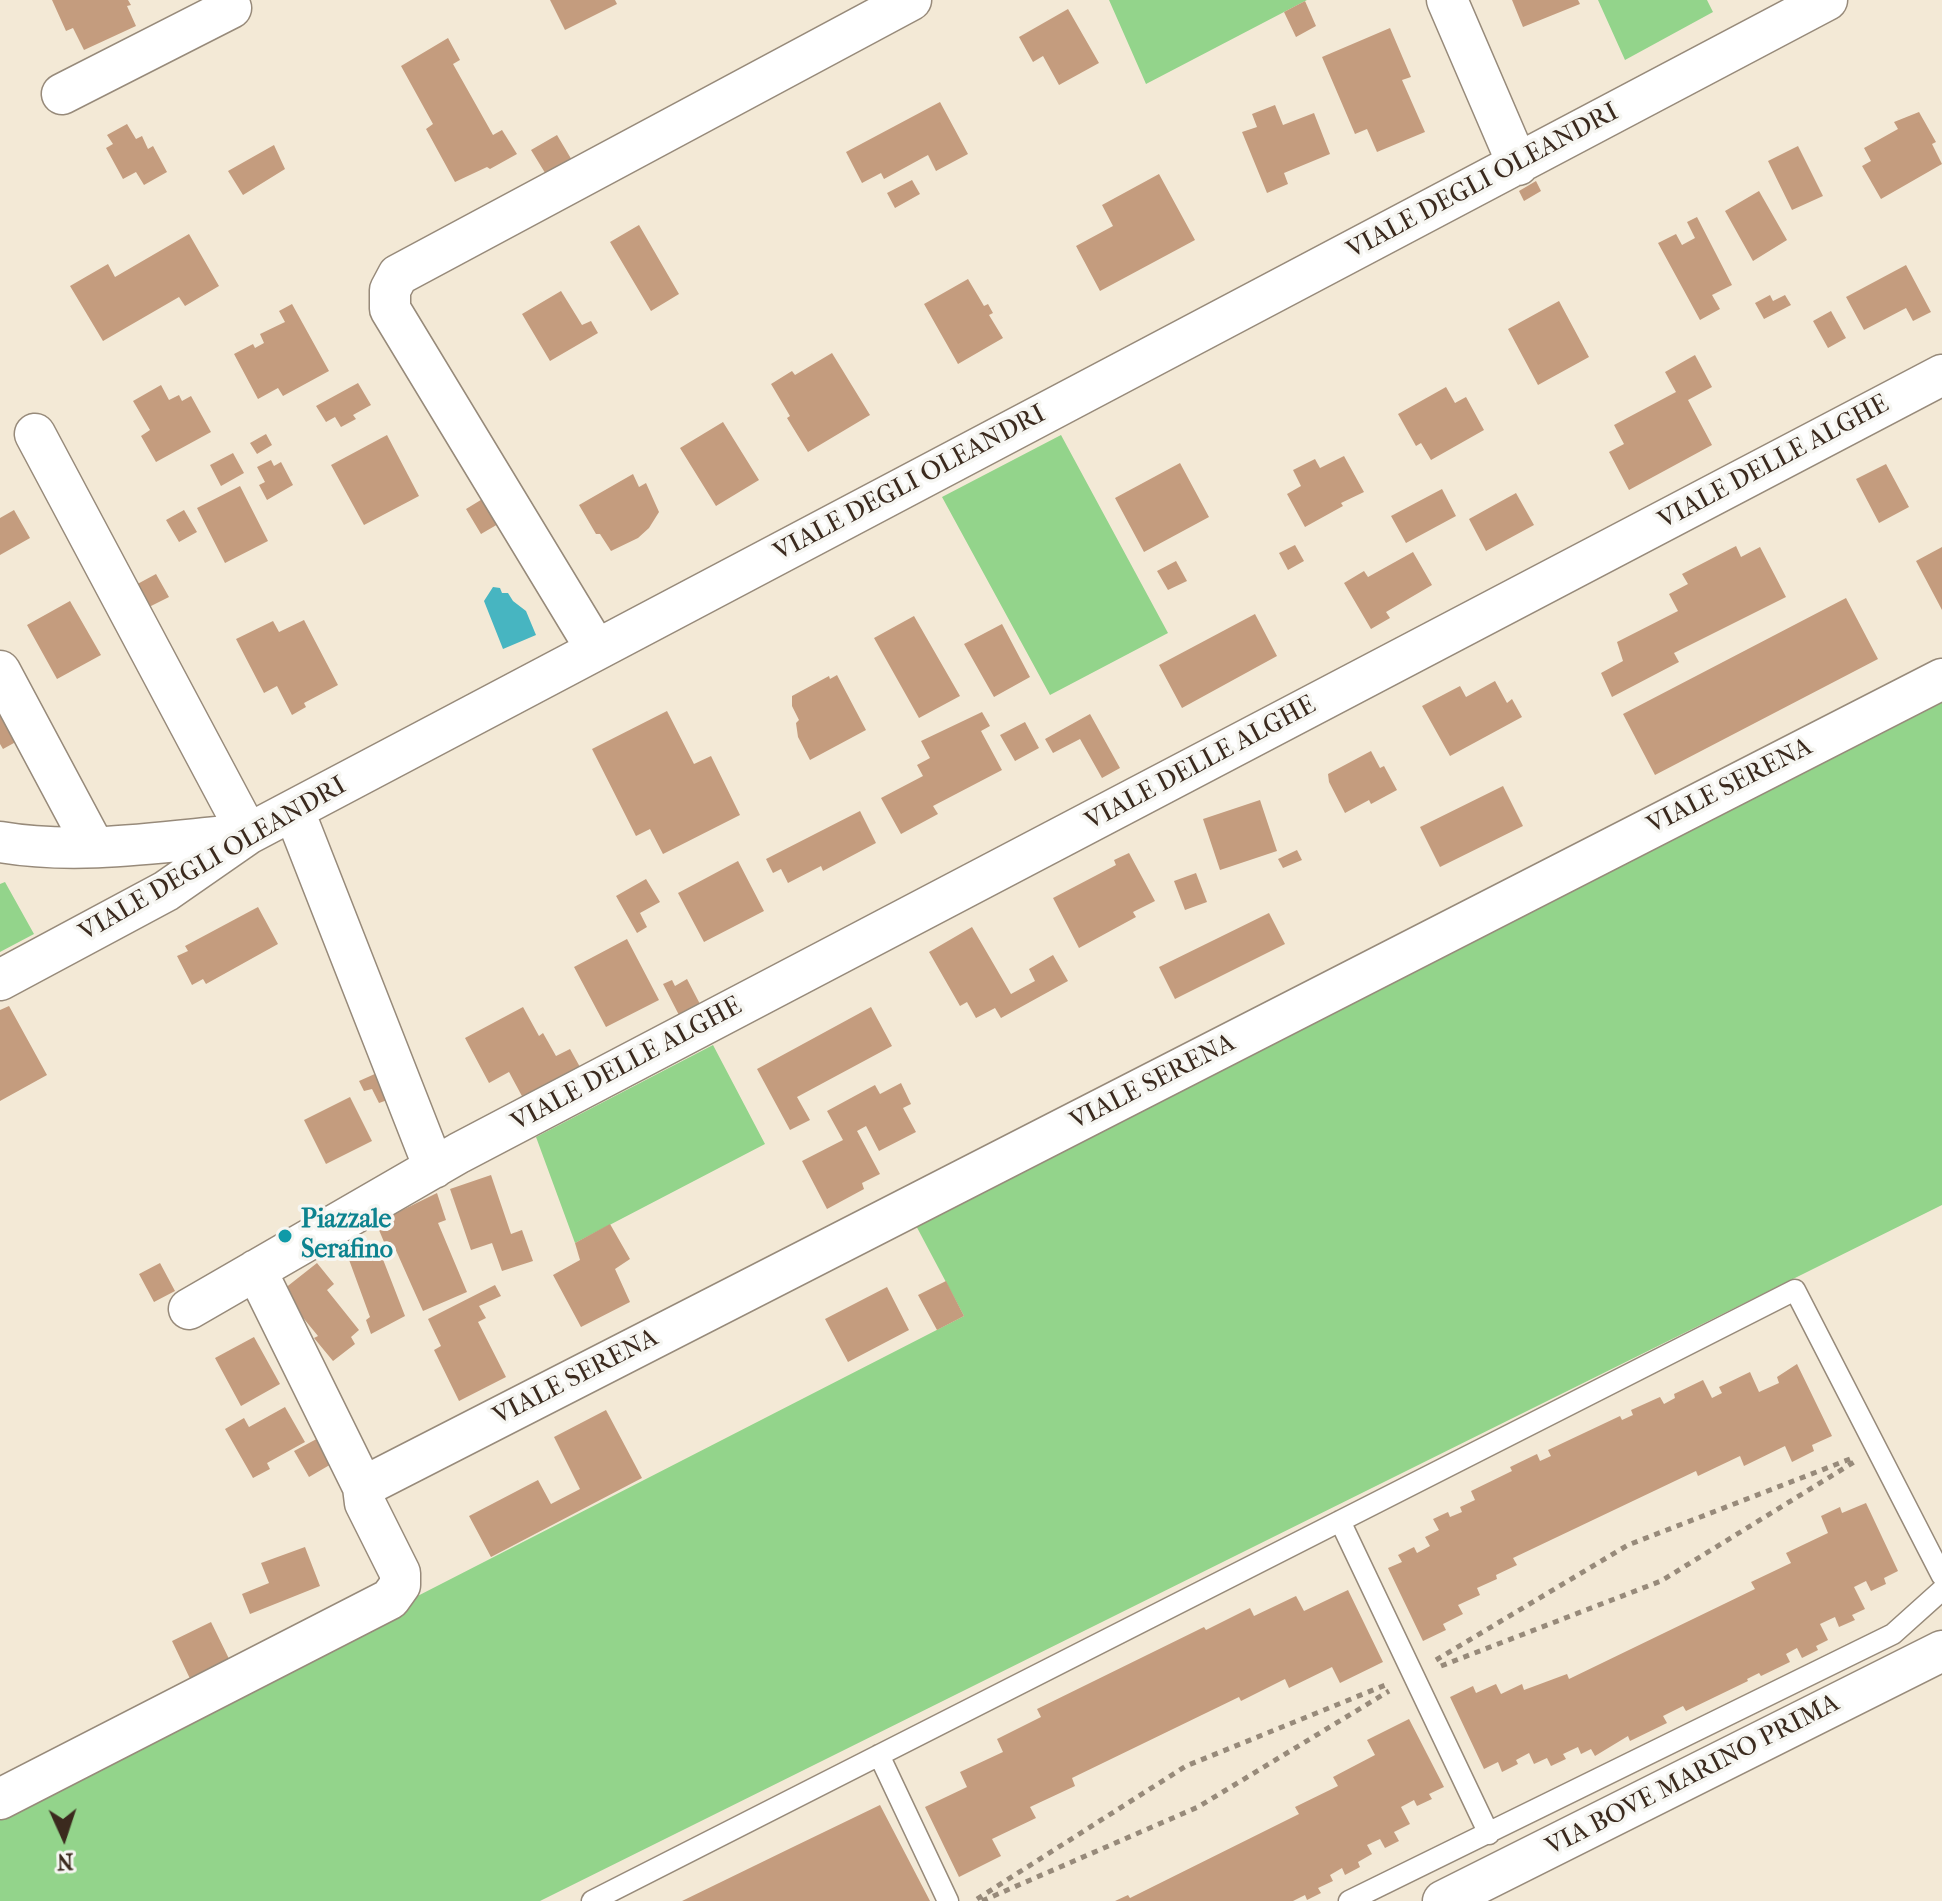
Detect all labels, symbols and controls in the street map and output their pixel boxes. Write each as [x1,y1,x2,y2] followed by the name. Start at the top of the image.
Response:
[1342,97,1624,267] street label: VIALE DEGLI OLEANDRI
[1653,389,1895,537] street label: VIALE DELLE ALGHE
[769,399,1051,569] street label: VIALE DEGLI OLEANDRI
[1080,690,1322,838] street label: VIALE DELLE ALGHE
[1642,732,1818,842] street label: VIALE SERENA
[74,771,352,949] street label: VIALE DEGLI OLEANDRI
[506,991,748,1139] street label: VIALE DELLE ALGHE
[1065,1028,1241,1138] street label: VIALE SERENA
[301,1205,393,1266] place label: Piazzale Serafino
[276,1227,294,1245] marker: Piazzale Serafino
[488,1323,664,1433] street label: VIALE SERENA
[1541,1688,1845,1864] street label: VIA BOVE MARINO PRIMA
[24,1797,104,1877] north arrow
[56,1848,74,1874] text: N

